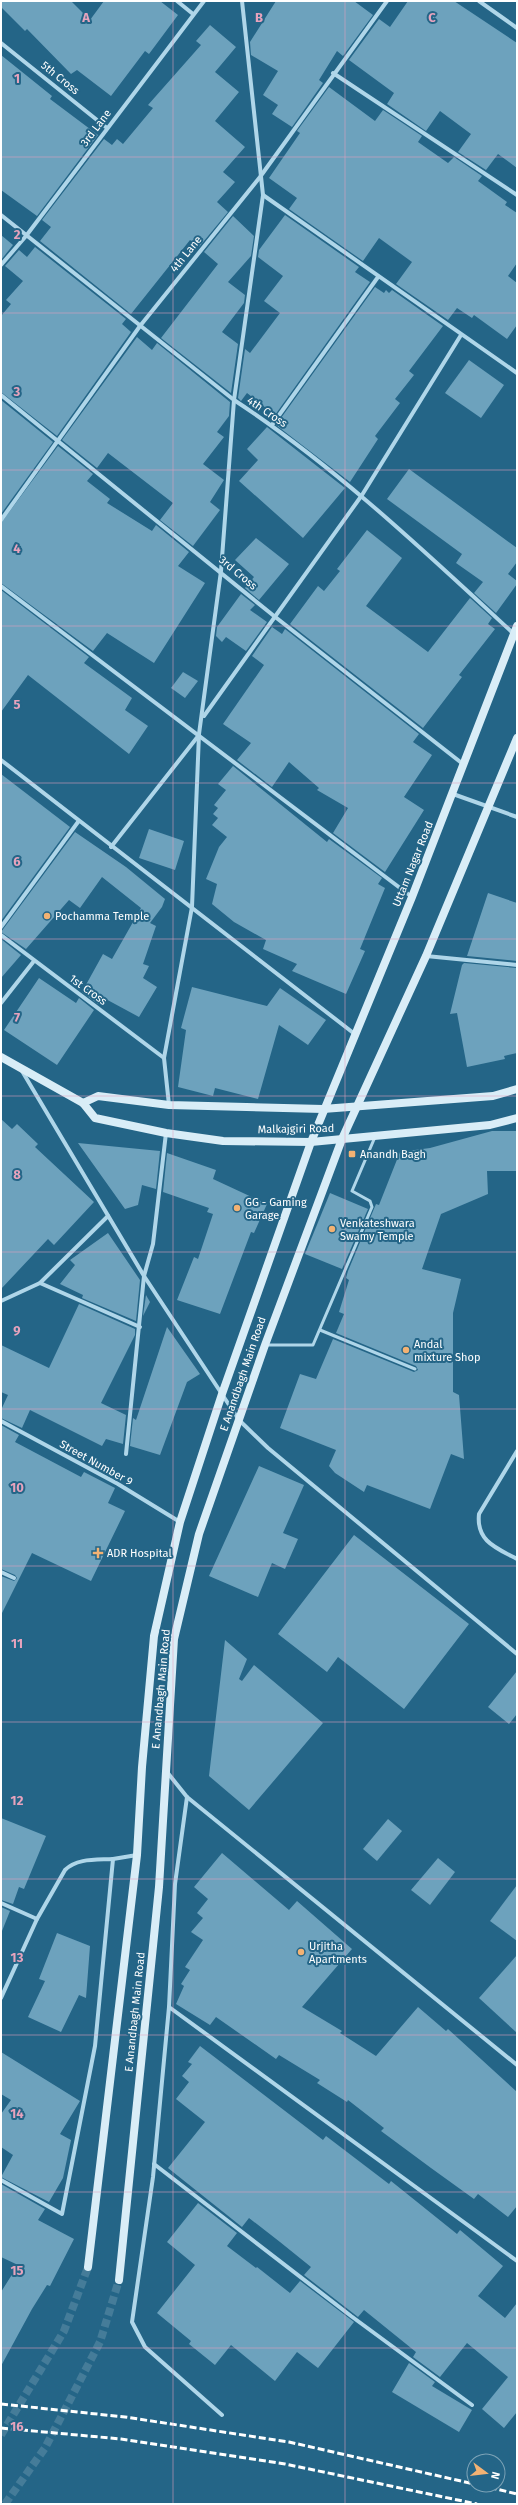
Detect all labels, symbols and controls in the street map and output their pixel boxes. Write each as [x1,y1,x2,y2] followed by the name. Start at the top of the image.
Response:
[81,10,90,25] text: A
[255,10,263,25] text: B
[428,10,436,25] text: C
[38,59,82,97] street label: 5th Cross
[14,71,20,86] text: 1
[78,107,114,149] street label: 3rd Lane
[14,227,21,242] text: 2
[167,233,205,275] street label: 4th Lane
[13,384,21,399] text: 3
[244,394,290,430] street label: 4th Cross
[13,541,21,556] text: 4
[216,553,260,593] street label: 3rd Cross
[14,697,21,712] text: 5
[390,819,436,909] street label: Uttam Nagar Road
[13,854,21,869] text: 6
[55,910,149,923] place label: Pochamma Temple
[42,911,52,921] marker: Pochamma Temple
[67,972,109,1008] street label: 1st Cross
[14,1010,20,1025] text: 7
[258,1122,334,1136] street label: Malkajgiri Road
[360,1148,426,1161] place label: Anandh Bagh
[347,1149,357,1159] marker: Anandh Bagh
[13,1167,21,1182] text: 8
[245,1196,307,1222] place label: GG - Gaming Garage
[232,1203,242,1213] marker: GG - Gaming Garage
[340,1217,415,1243] place label: Venkateshwara Swamy Temple
[327,1224,337,1234] marker: Venkateshwara Swamy Temple
[217,1315,269,1433] street label: E Anandbagh Main Road
[13,1323,21,1338] text: 9
[414,1338,480,1364] place label: Andal mixture Shop
[401,1345,411,1355] marker: Andal mixture Shop
[57,1438,135,1489] street label: Street Number 9
[10,1480,24,1495] text: 10
[92,1547,104,1559] marker: ADR Hospital
[107,1547,172,1560] place label: ADR Hospital
[149,1629,173,1749] street label: E Anandbagh Main Road
[11,1636,23,1651] text: 11
[11,1793,24,1808] text: 12
[309,1940,367,1966] place label: Urjitha Apartments
[296,1947,306,1957] marker: Urjitha Apartments
[11,1950,24,1965] text: 13
[122,1951,148,2073] street label: E Anandbagh Main Road
[10,2106,24,2121] text: 14
[10,2263,24,2278] text: 15
[10,2419,24,2434] text: 16
[466,2453,506,2493] north arrow
[488,2470,502,2481] text: N

